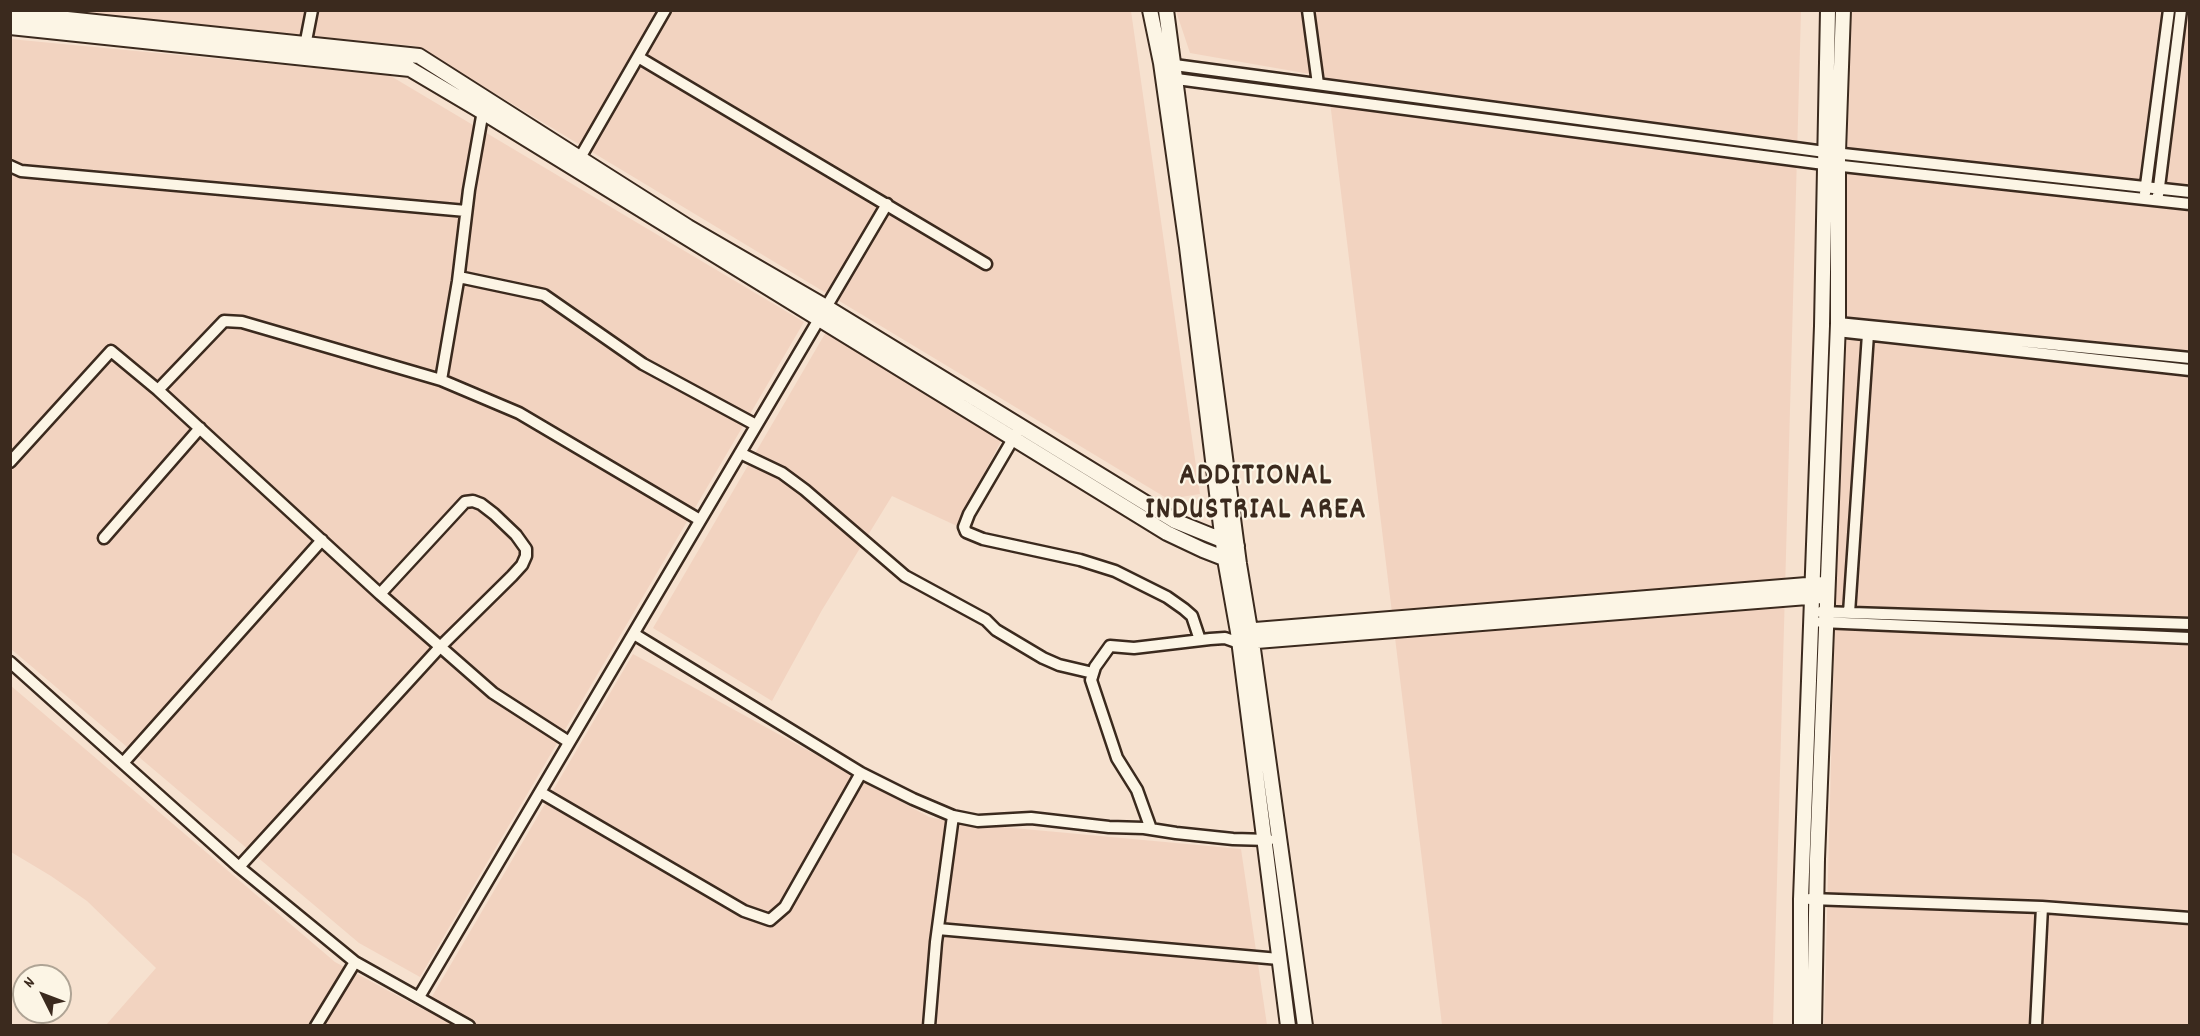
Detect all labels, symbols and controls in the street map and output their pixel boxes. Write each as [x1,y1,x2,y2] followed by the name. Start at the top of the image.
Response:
[1145,461,1367,532] district label: ADDITIONAL INDUSTRIAL AREA
[12,964,72,1024] north arrow
[19,972,41,994] text: N

